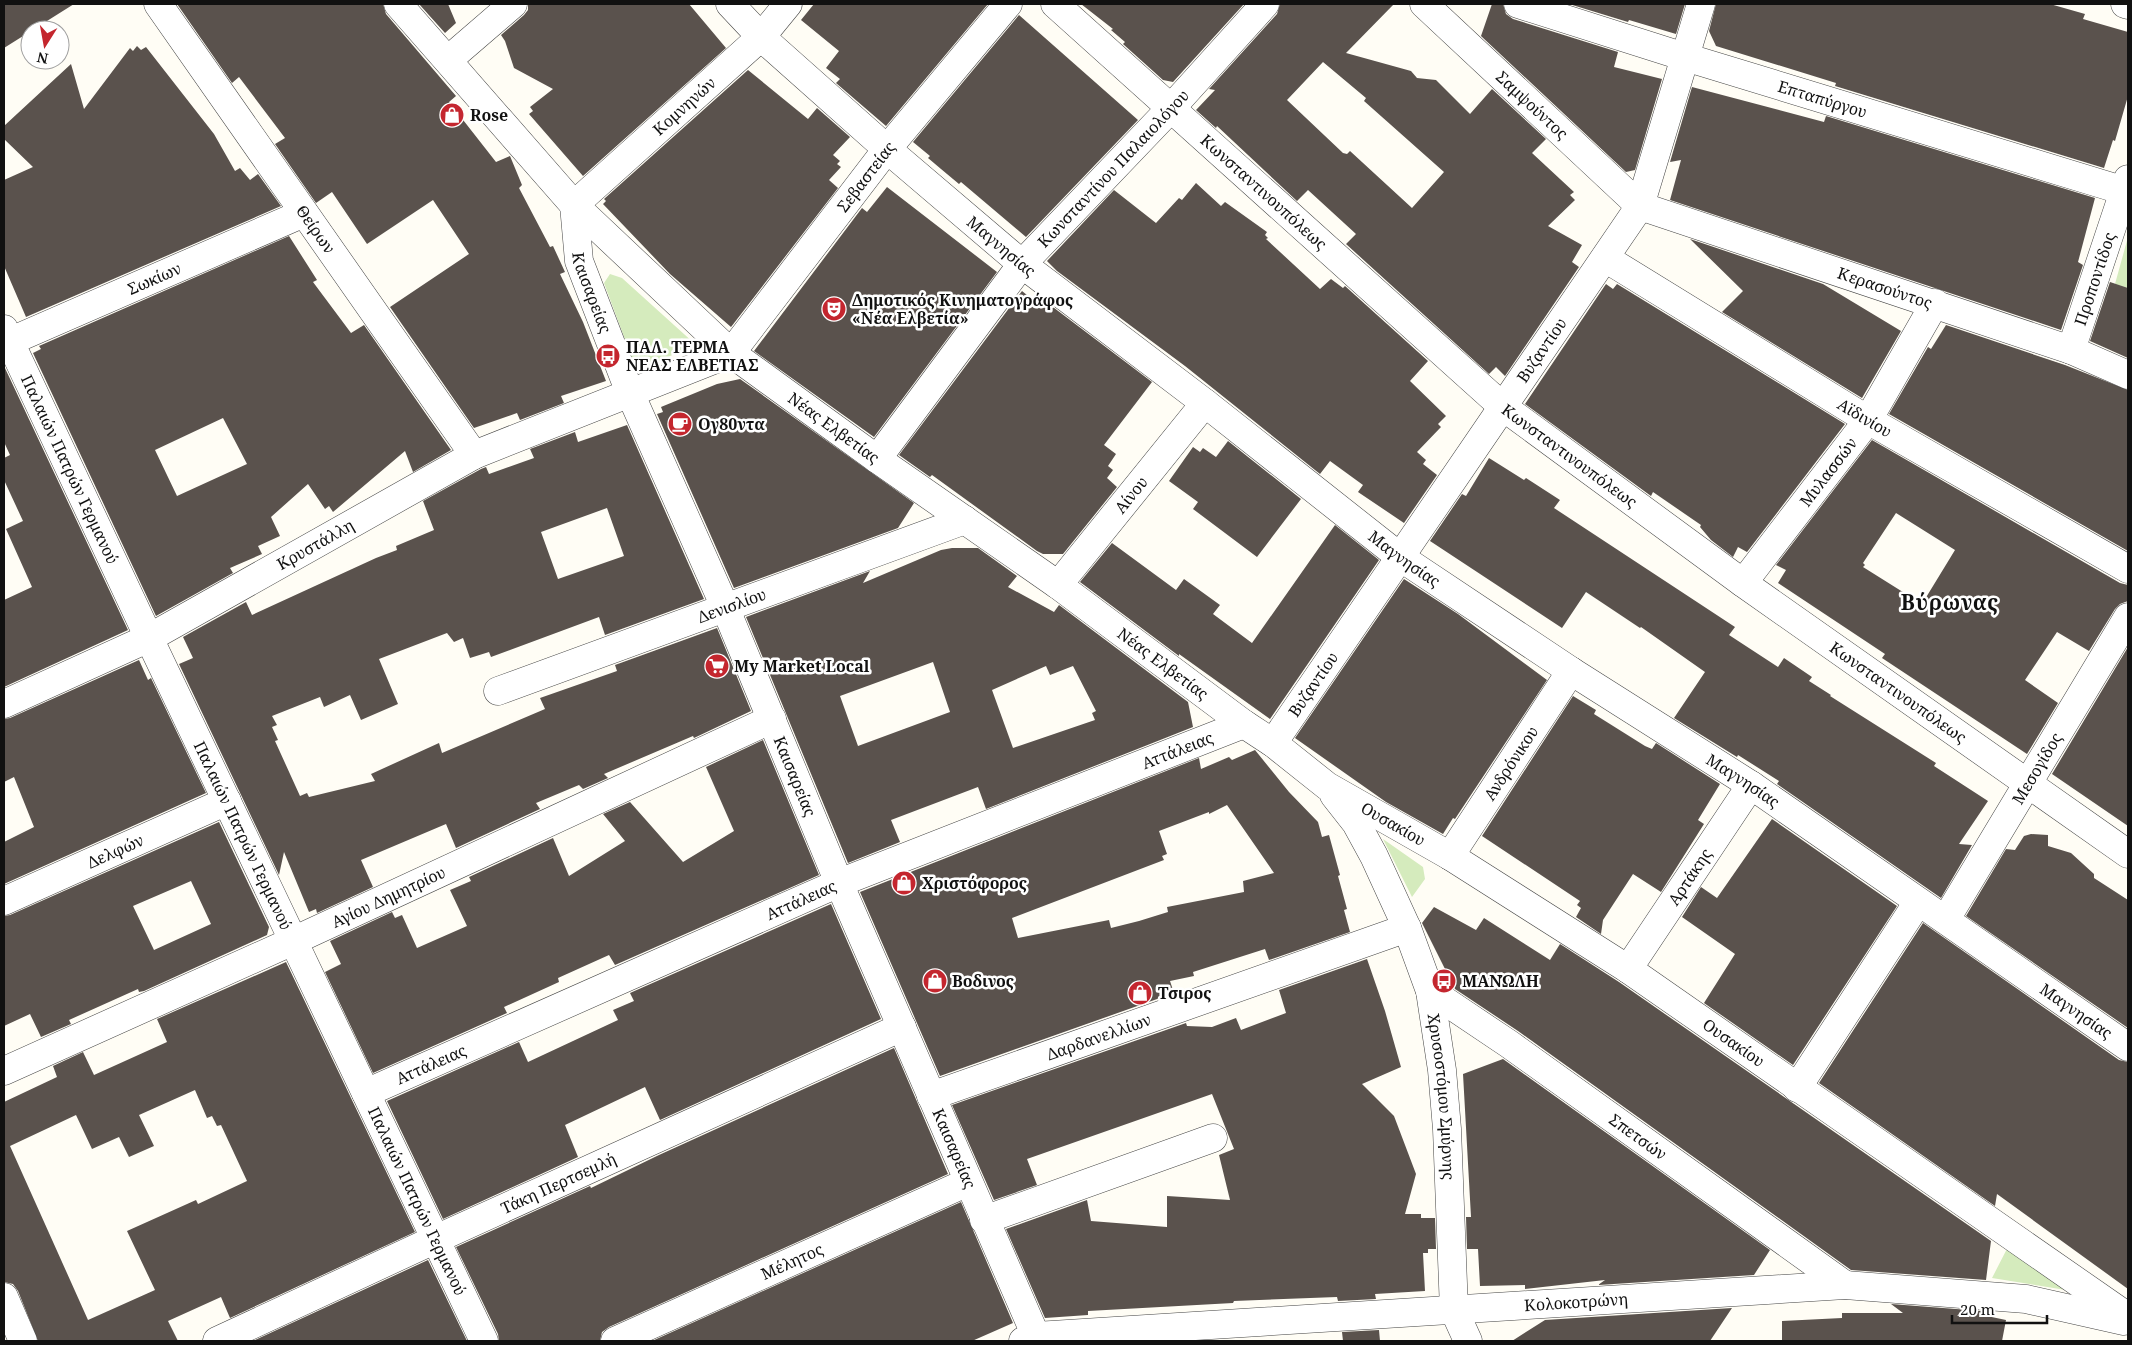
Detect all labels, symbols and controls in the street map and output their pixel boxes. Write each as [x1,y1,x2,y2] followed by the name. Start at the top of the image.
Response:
[20,20,70,70] north arrow
[35,48,50,69] text: N
[1491,66,1573,144] street label: Σαμψούντος
[648,72,720,140] street label: Κομνηνών
[1775,75,1870,123] street label: Επταπύργου
[1033,85,1194,252] street label: Κωνσταντίνου Παλαιολόγου
[439,102,465,128] shop icon: Rose
[470,104,508,126] place label: Rose
[1196,129,1332,255] street label: Κωνσταντινουπόλεως
[832,136,900,216] street label: Σεβαστείας
[291,201,340,258] street label: Θείρων
[962,211,1040,282] street label: Μαγνησίας
[2069,229,2121,328] street label: Προποντίδος
[567,251,617,336] street label: Καισαρείας
[124,257,185,300] street label: Σωκίων
[1835,262,1936,314] street label: Κερασούντος
[852,289,1073,329] place label: Δημοτικός Κινηματογράφος «Νέα Ελβετία»
[821,296,847,322] theatre icon: Δημοτικός Κινηματογράφος «Νέα Ελβετία»
[1512,313,1572,387] street label: Βυζαντίου
[626,336,759,376] place label: ΠΑΛ. ΤΕΡΜΑ ΝΕΑΣ ΕΛΒΕΤΙΑΣ
[595,343,621,369] bus stop icon: ΠΑΛ. ΤΕΡΜΑ ΝΕΑΣ ΕΛΒΕΤΙΑΣ
[16,371,124,568] street label: Παλαιών Πατρών Γερμανού
[784,387,884,469] street label: Νέας Ελβετίας
[1833,393,1896,442] street label: Αϊδινίου
[1497,399,1642,513] street label: Κωνσταντινουπόλεως
[667,411,693,437] cafe icon: Ογ80ντα
[698,413,765,435] place label: Ογ80ντα
[1795,433,1862,511] street label: Μυλασσών
[1109,472,1153,518] street label: Αίνου
[273,514,358,575] street label: Κρυστάλλη
[1364,525,1445,592] street label: Μαγνησίας
[694,583,769,628] street label: Δενισλίου
[1901,588,1999,616] district label: Βύρωνας
[1113,622,1213,705] street label: Νέας Ελβετίας
[1825,636,1971,748] street label: Κωνσταντινουπόλεως
[1283,648,1343,721] street label: Βυζαντίου
[704,653,730,679] supermarket icon: My Market Local
[734,655,870,677] place label: My Market Local
[1478,722,1543,804] street label: Ανδρόνικου
[1139,726,1216,774] street label: Αττάλειας
[2007,728,2067,808] street label: Μεσογίδος
[768,733,821,820] street label: Καισαρείας
[189,737,297,933] street label: Παλαιών Πατρών Γερμανού
[1702,749,1784,813] street label: Μαγνησίας
[1357,797,1429,851] street label: Ουσακίου
[84,829,147,873] street label: Δελφών
[1663,844,1717,910] street label: Αρτάκης
[328,861,449,933] street label: Αγίου Δημητρίου
[891,870,917,896] shop icon: Χριστόφορος
[922,872,1027,894] place label: Χριστόφορος
[762,875,840,925] street label: Αττάλειας
[922,968,948,994] shop icon: Βοδινος
[1431,968,1457,994] bus stop icon: ΜΑΝΏΛΗ
[952,970,1014,992] place label: Βοδινος
[1462,970,1539,992] place label: ΜΑΝΏΛΗ
[2036,978,2117,1044] street label: Μαγνησίας
[1127,980,1153,1006] shop icon: Τσιρος
[1158,982,1212,1004] place label: Τσιρος
[1044,1008,1154,1065] street label: Δαρδανελλίων
[1423,1012,1460,1181] street label: Χρυσοστόμου Σμύρνης
[1698,1013,1769,1072] street label: Ουσακίου
[392,1039,470,1089] street label: Αττάλειας
[363,1103,472,1299] street label: Παλαιών Πατρών Γερμανού
[927,1105,982,1192] street label: Καισαρείας
[1605,1108,1671,1165] street label: Σπετσών
[497,1148,619,1219] street label: Τάκη Περτσεμλή
[757,1238,827,1285] street label: Μέλητος
[1523,1288,1629,1316] street label: Κολοκοτρώνη
[1952,1292,2047,1324] scale bar
[1960,1299,1995,1319] text: 20 m

